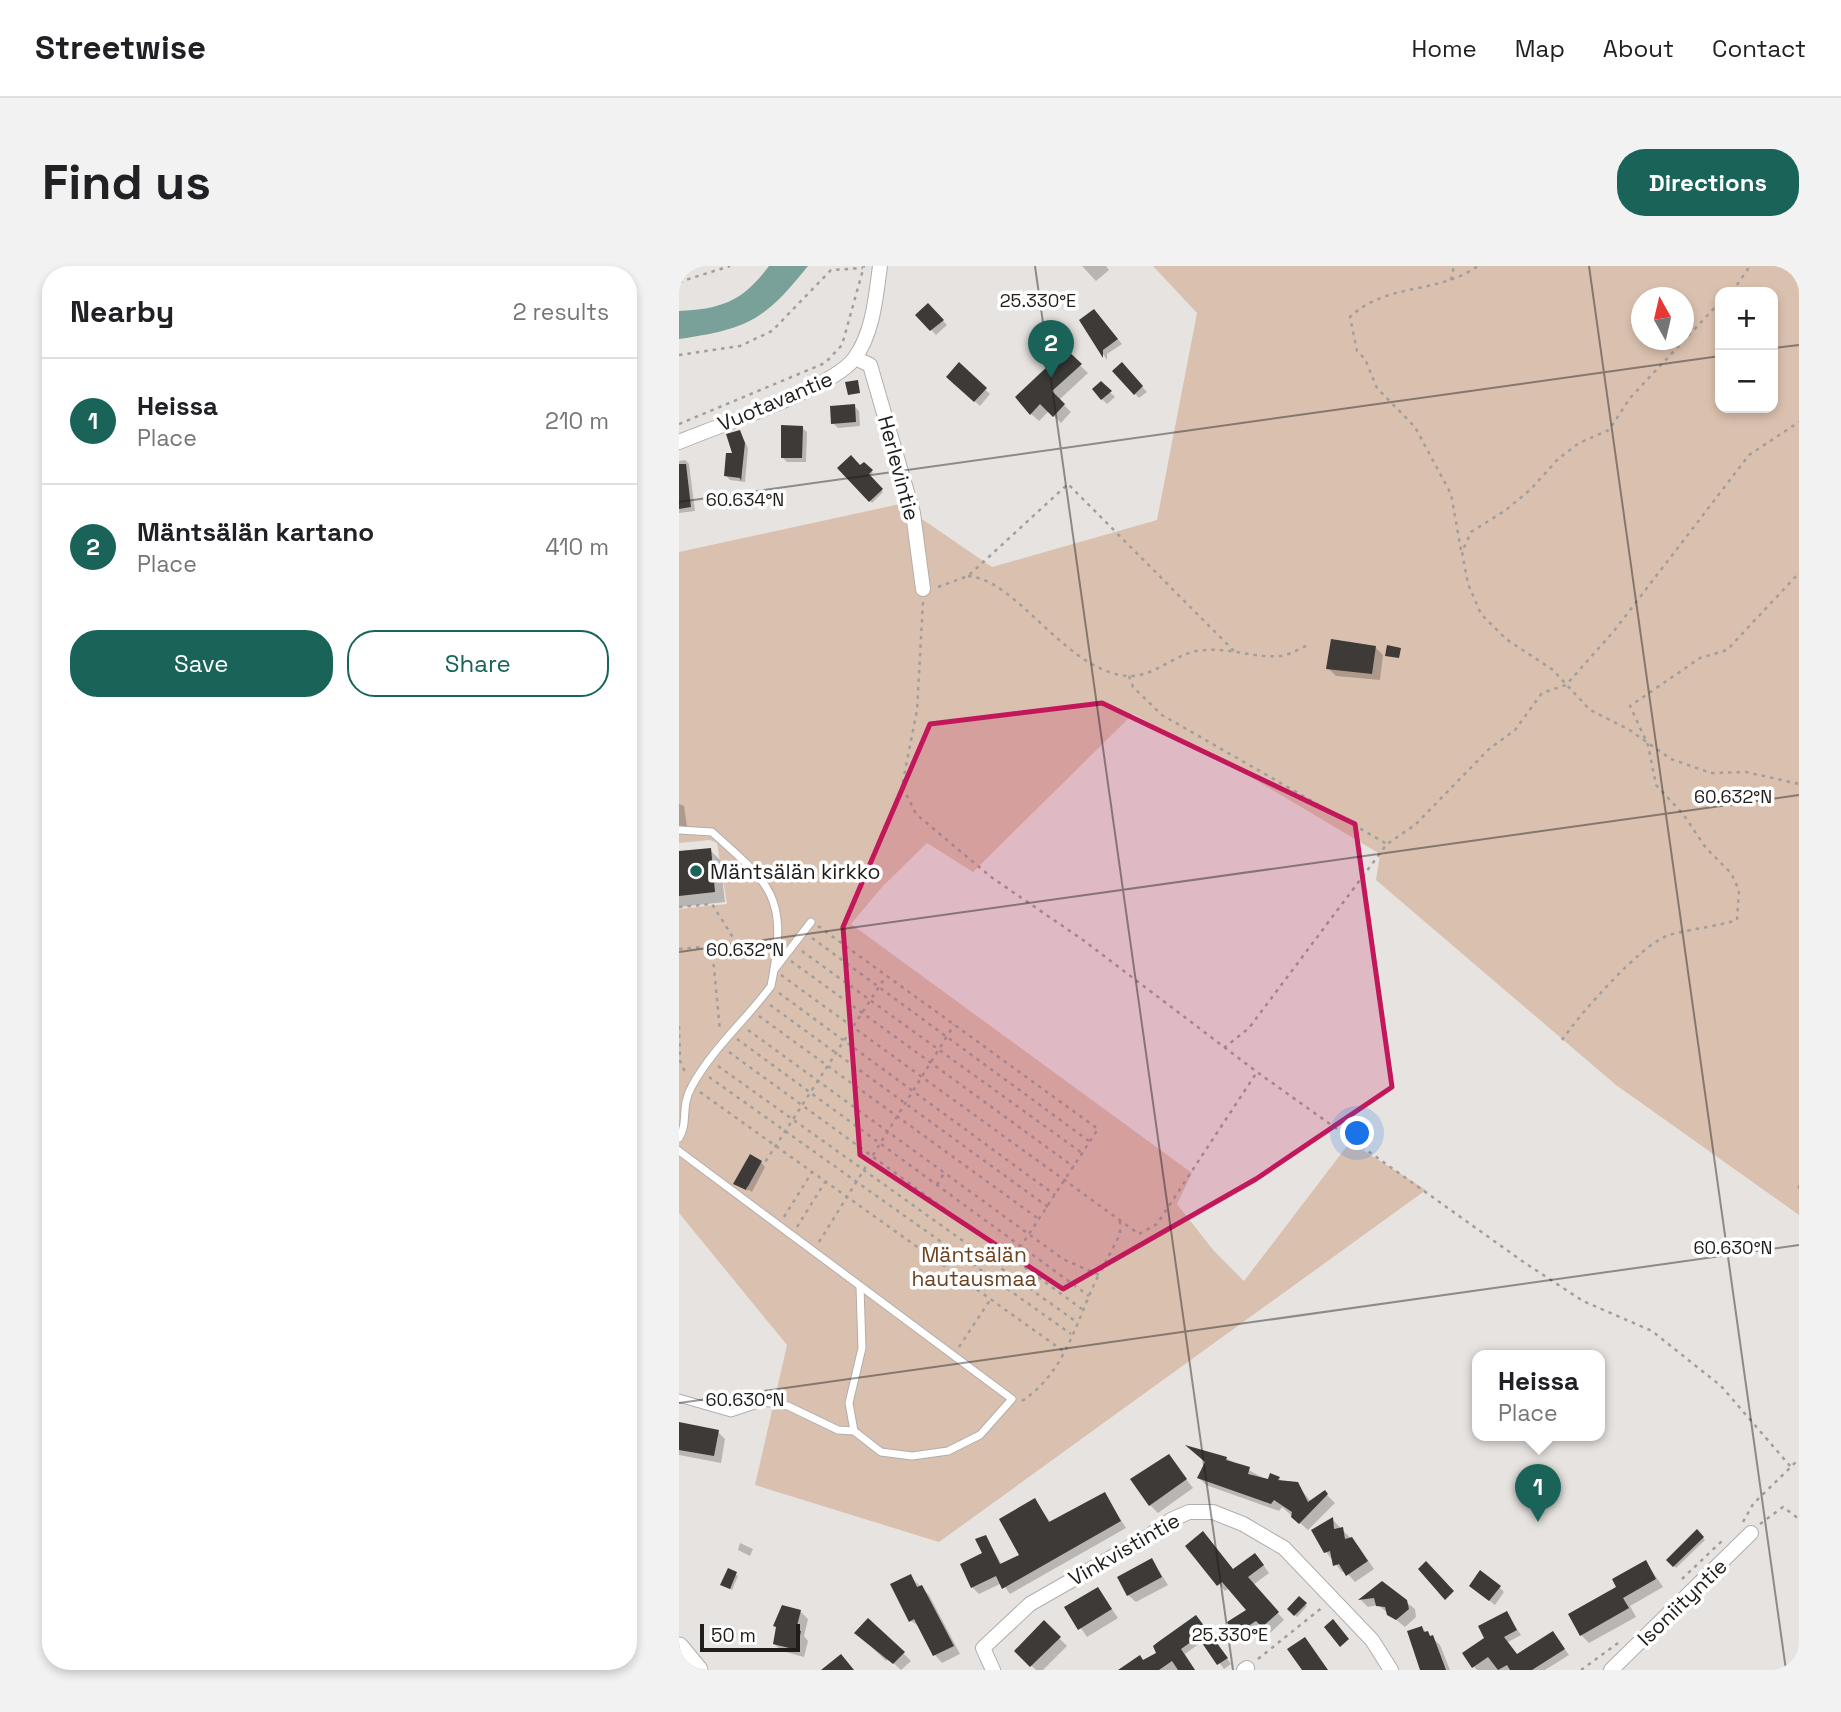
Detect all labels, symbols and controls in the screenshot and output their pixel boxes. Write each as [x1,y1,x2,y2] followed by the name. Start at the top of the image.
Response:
[35,27,206,69] text: Streetwise
[1411,33,1477,64] text: Home
[1515,33,1565,64] text: Map
[1603,33,1674,64] text: About
[1712,33,1806,64] text: Contact
[1617,149,1799,216] button: Directions
[42,151,211,213] text: Find us
[1631,287,1694,350] north arrow
[1715,287,1778,413] map controls
[1715,287,1778,350] button: +
[1000,289,1076,312] text: 25.330°E
[70,292,174,331] text: Nearby
[513,297,609,327] text: 2 results
[1028,320,1074,378] pin: 2
[1715,350,1778,413] button: −
[713,365,837,437] street label: Vuotavantie
[137,389,218,423] text: Heissa
[88,406,98,436] text: 1
[545,406,609,436] text: 210 m
[872,413,926,523] street label: Herlevintie
[137,423,197,453] text: Place
[706,488,784,511] text: 60.634°N
[137,515,374,549] text: Mäntsälän kartano
[86,532,100,562] text: 2
[545,532,609,562] text: 410 m
[137,549,197,579] text: Place
[70,630,333,697] button: Save
[347,630,609,697] button: Share
[1694,785,1772,808] text: 60.632°N
[710,858,880,885] place label: Mäntsälän kirkko
[688,863,704,879] marker: Mäntsälän kirkko
[706,938,784,961] text: 60.632°N
[1340,1116,1374,1150] your location
[1694,1236,1772,1259] text: 60.630°N
[911,1241,1037,1292] park label: Mäntsälän hautausmaa
[1472,1350,1605,1441] popup
[1498,1364,1579,1398] text: Heissa
[706,1388,784,1411] text: 60.630°N
[1498,1398,1558,1428] text: Place
[1515,1464,1561,1522] pin: 1
[1063,1506,1185,1592] street label: Vinkvistintie
[1631,1552,1733,1652] street label: Isoniityntie
[700,1621,800,1653] scale bar
[711,1623,756,1648] text: 50 m
[1192,1623,1268,1646] text: 25.330°E

